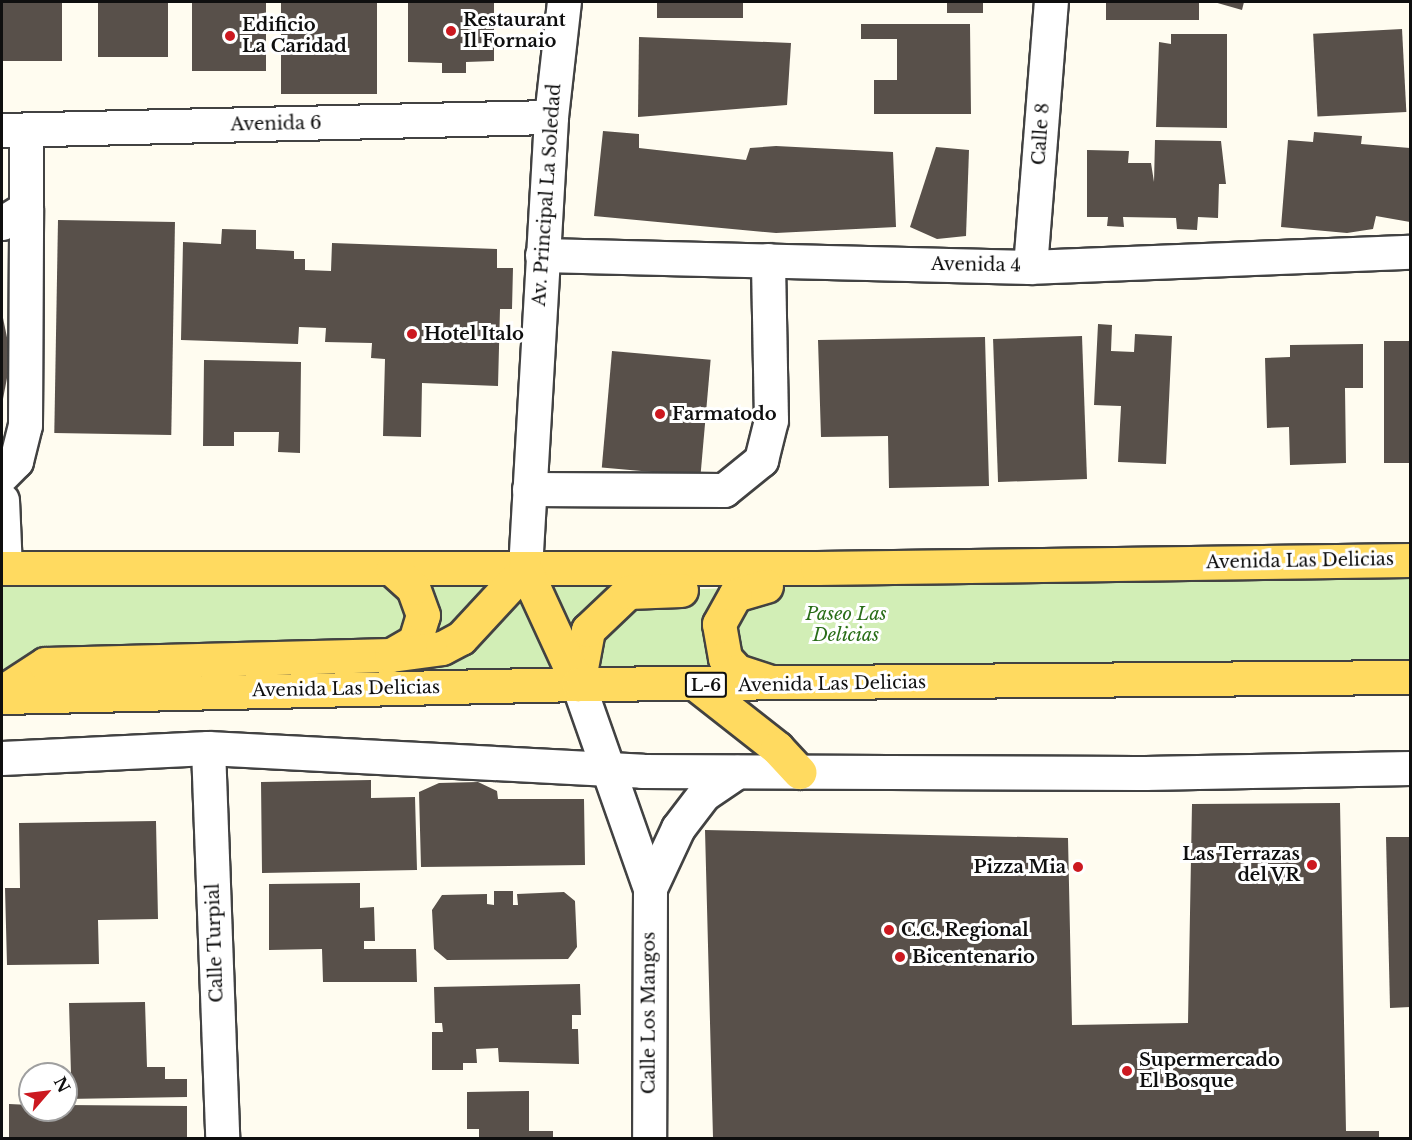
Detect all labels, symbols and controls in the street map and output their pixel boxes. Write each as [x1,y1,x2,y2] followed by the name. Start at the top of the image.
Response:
[463,10,566,52] place label: Restaurant Il Fornaio
[242,15,347,57] place label: Edificio La Caridad
[444,24,458,38] marker: Restaurant Il Fornaio
[223,29,237,43] marker: Edificio La Caridad
[528,83,566,307] street label: Av. Principal La Soledad
[1028,102,1054,166] street label: Calle 8
[230,112,322,136] street label: Avenida 6
[931,253,1021,277] street label: Avenida 4
[424,323,524,345] place label: Hotel Italo
[405,327,419,341] marker: Hotel Italo
[672,403,777,425] place label: Farmatodo
[653,407,667,421] marker: Farmatodo
[1206,549,1394,573] street label: Avenida Las Delicias
[805,604,887,646] park label: Paseo Las Delicias
[684,672,728,698] road number: L-6
[738,672,926,696] street label: Avenida Las Delicias
[252,677,440,701] street label: Avenida Las Delicias
[1182,844,1300,886] place label: Las Terrazas del VR
[974,856,1066,878] place label: Pizza Mia
[1305,858,1319,872] marker: Las Terrazas del VR
[1071,860,1085,874] marker: Pizza Mia
[202,883,228,1003] street label: Calle Turpial
[901,919,1029,941] place label: C.C. Regional
[882,923,896,937] marker: C.C. Regional
[638,932,660,1094] street label: Calle Los Mangos
[912,946,1035,968] place label: Bicentenario
[893,950,907,964] marker: Bicentenario
[1139,1050,1280,1092] place label: Supermercado El Bosque
[18,1062,78,1122] north arrow
[1120,1064,1134,1078] marker: Supermercado El Bosque
[50,1073,74,1096] text: N

